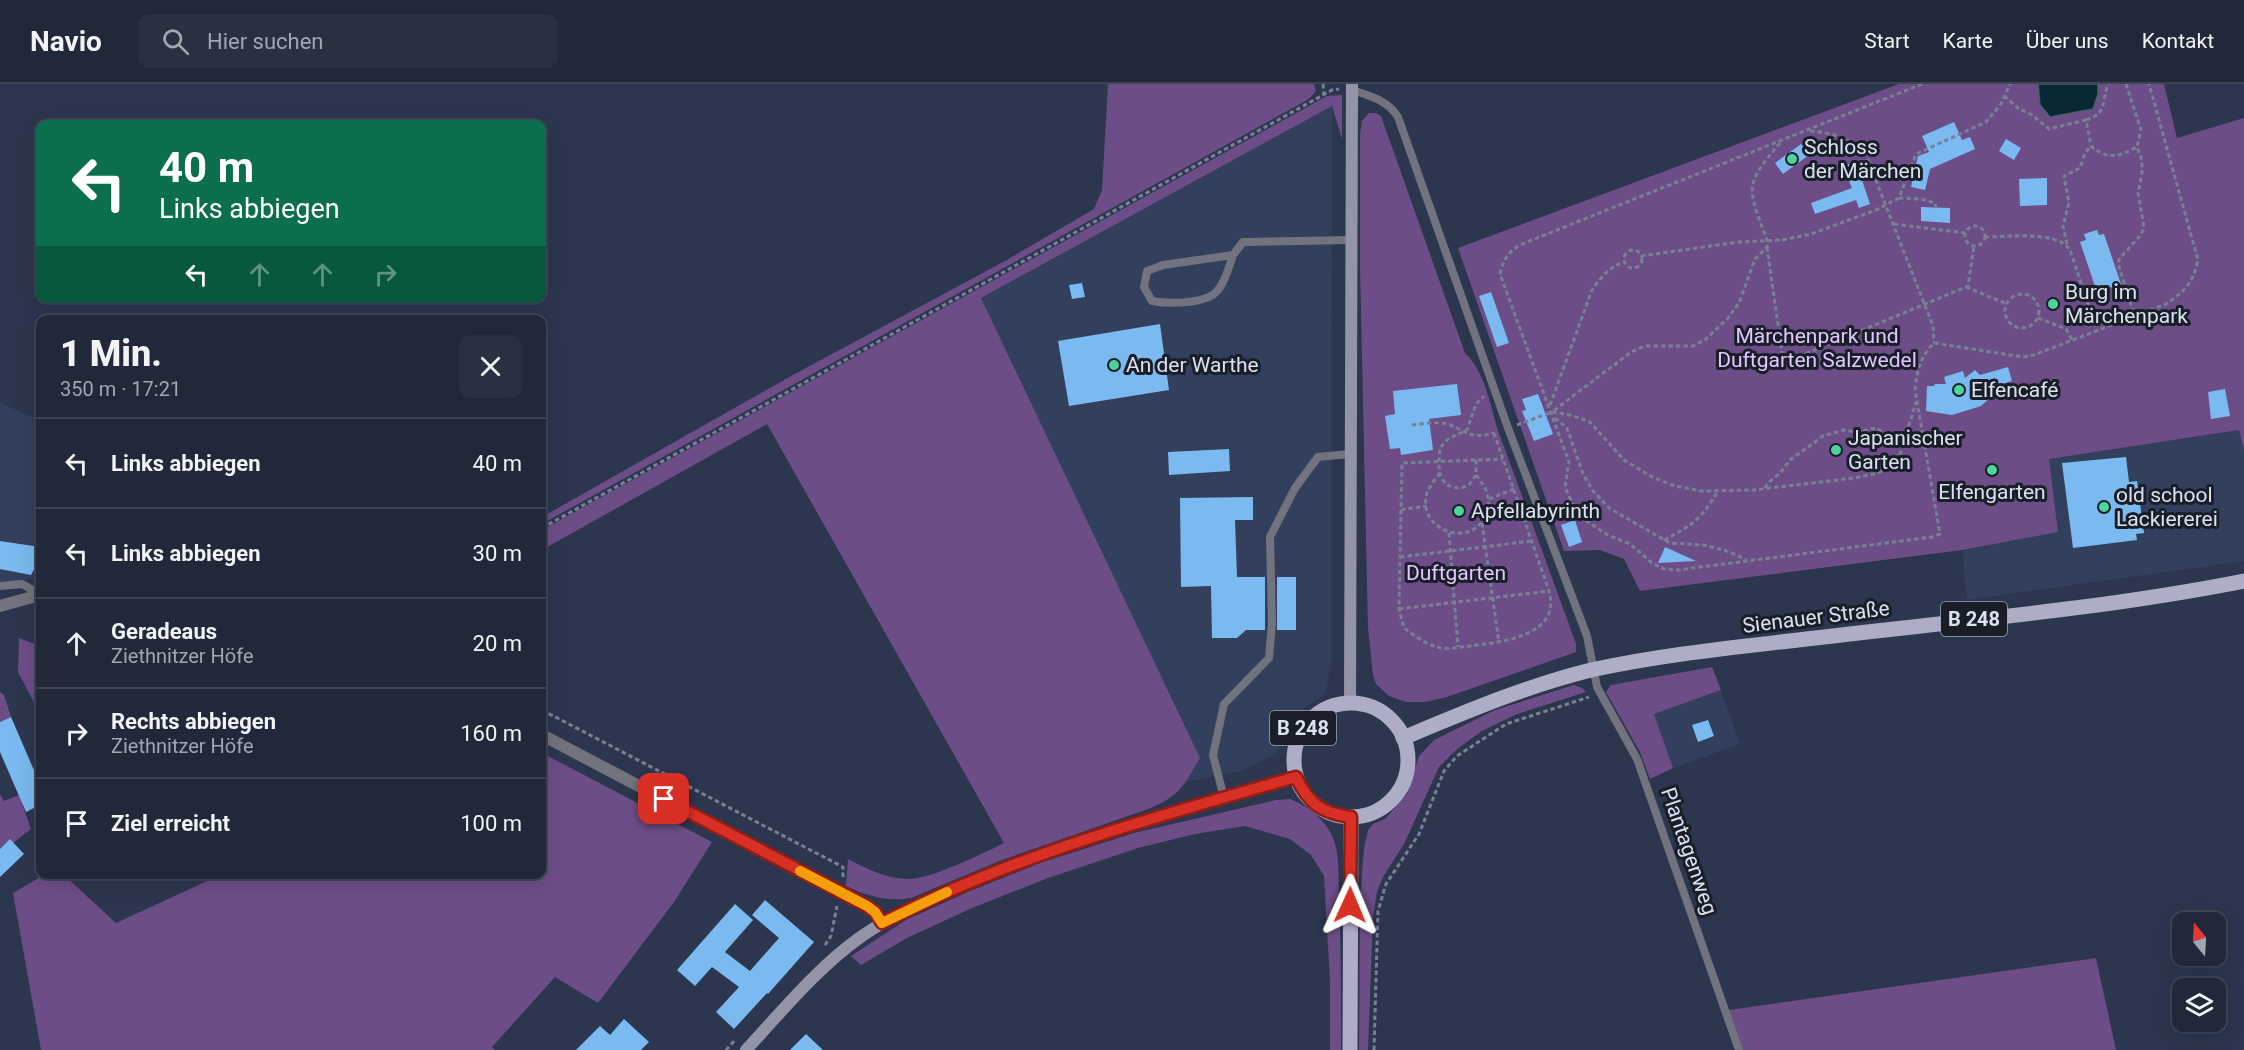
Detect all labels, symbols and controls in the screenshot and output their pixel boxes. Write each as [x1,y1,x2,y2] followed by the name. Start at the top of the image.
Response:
[138,14,558,68] search box
[30,25,102,58] text: Navio
[159,25,192,58] icon: search
[207,29,324,54] text: Hier suchen
[1864,29,1910,53] text: Start
[1943,29,1993,53] text: Karte
[2026,29,2109,53] text: Über uns
[2142,29,2214,53] text: Kontakt
[1804,135,1921,183] place label: Schloss der Märchen
[159,143,254,192] text: 40 m
[60,144,138,222] icon: left
[1785,152,1799,166] marker: Schloss der Märchen
[159,193,340,225] text: Links abbiegen
[180,258,213,291] icon: left
[243,258,276,291] icon: ahead
[306,258,339,291] icon: ahead
[369,258,402,291] icon: right
[2065,280,2188,328] place label: Burg im Märchenpark
[2046,297,2060,311] marker: Burg im Märchenpark
[1717,324,1917,372] park label: Märchenpark und Duftgarten Salzwedel
[60,333,162,375] text: 1 Min.
[459,335,522,398] button: close
[1126,353,1259,377] place label: An der Warthe
[1107,358,1121,372] marker: An der Warthe
[60,377,181,401] text: 350 m · 17:21
[1971,378,2058,402] place label: Elfencafé
[1952,383,1966,397] marker: Elfencafé
[1848,426,1963,474] place label: Japanischer Garten
[1829,443,1843,457] marker: Japanischer Garten
[60,447,93,480] icon: left
[111,451,261,476] text: Links abbiegen
[473,451,522,476] text: 40 m
[1985,463,1999,477] marker: Elfengarten
[1938,480,2046,504] place label: Elfengarten
[2116,483,2218,531] place label: old school Lackiererei
[1471,499,1600,523] place label: Apfellabyrinth
[2097,500,2111,514] marker: old school Lackiererei
[1452,504,1466,518] marker: Apfellabyrinth
[60,537,93,570] icon: left
[111,541,261,566] text: Links abbiegen
[473,541,522,566] text: 30 m
[1406,561,1506,585] park label: Duftgarten
[1741,596,1891,638] street label: Sienauer Straße
[1941,602,2007,636] road number: B 248
[111,619,217,644] text: Geradeaus
[60,627,93,660] icon: ahead
[473,631,522,656] text: 20 m
[111,644,254,668] text: Ziethnitzer Höfe
[111,709,276,734] text: Rechts abbiegen
[1270,711,1336,745] road number: B 248
[60,717,93,750] icon: right
[460,721,522,746] text: 160 m
[111,734,254,758] text: Ziethnitzer Höfe
[638,773,689,824] pin
[647,782,680,815] icon: arrive
[1656,784,1722,918] street label: Plantagenweg
[60,807,93,840] icon: arrive
[111,811,230,836] text: Ziel erreicht
[460,811,522,836] text: 100 m
[1318,873,1382,937] position arrow
[2172,912,2226,966] north arrow
[2172,912,2226,1032] map controls
[2172,978,2226,1032] button: layers

